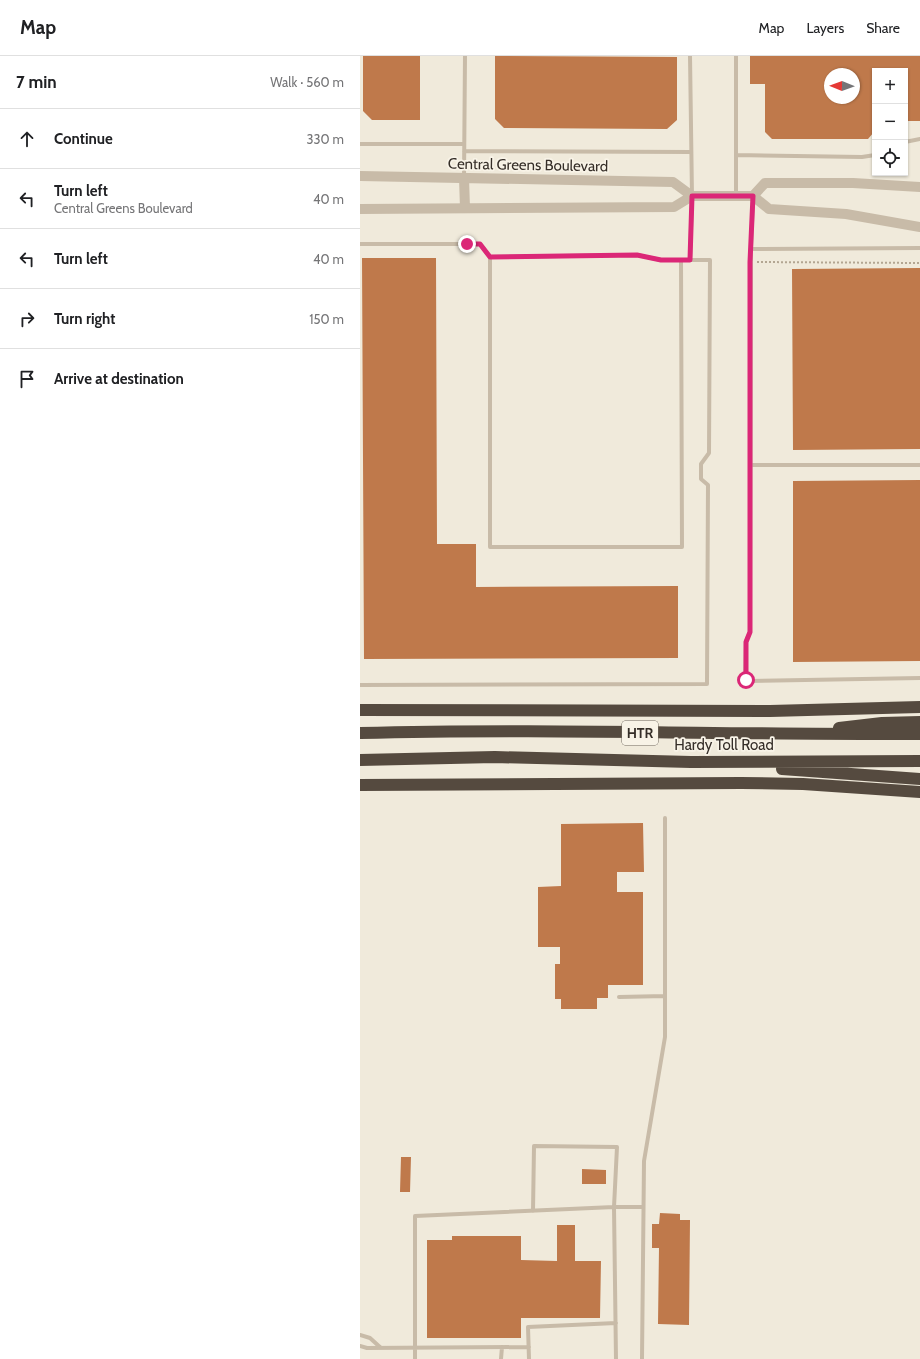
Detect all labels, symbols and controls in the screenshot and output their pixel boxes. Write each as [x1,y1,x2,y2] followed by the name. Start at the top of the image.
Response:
[20,16,56,39] text: Map
[759,19,784,37] text: Map
[806,19,844,37] text: Layers
[866,19,900,37] text: Share
[824,68,860,104] north arrow
[872,68,908,176] map controls
[872,68,908,104] button: +
[16,72,57,92] text: 7 min
[270,74,344,90] text: Walk · 560 m
[872,104,908,140] button: −
[16,128,38,150] icon: ahead
[54,130,113,148] text: Continue
[307,131,344,147] text: 330 m
[872,140,908,176] button: locate
[448,155,608,175] street label: Central Greens Boulevard
[54,182,108,200] text: Turn left
[16,188,38,210] icon: left
[313,191,344,207] text: 40 m
[54,200,193,216] text: Central Greens Boulevard
[458,235,476,253] route end
[16,248,38,270] icon: left
[54,250,108,268] text: Turn left
[313,251,344,267] text: 40 m
[16,308,38,330] icon: right
[54,310,115,328] text: Turn right
[309,311,344,327] text: 150 m
[16,368,38,390] icon: arrive
[54,370,184,388] text: Arrive at destination
[737,671,755,689] route start
[622,721,658,745] road number: HTR
[674,736,774,754] street label: Hardy Toll Road

